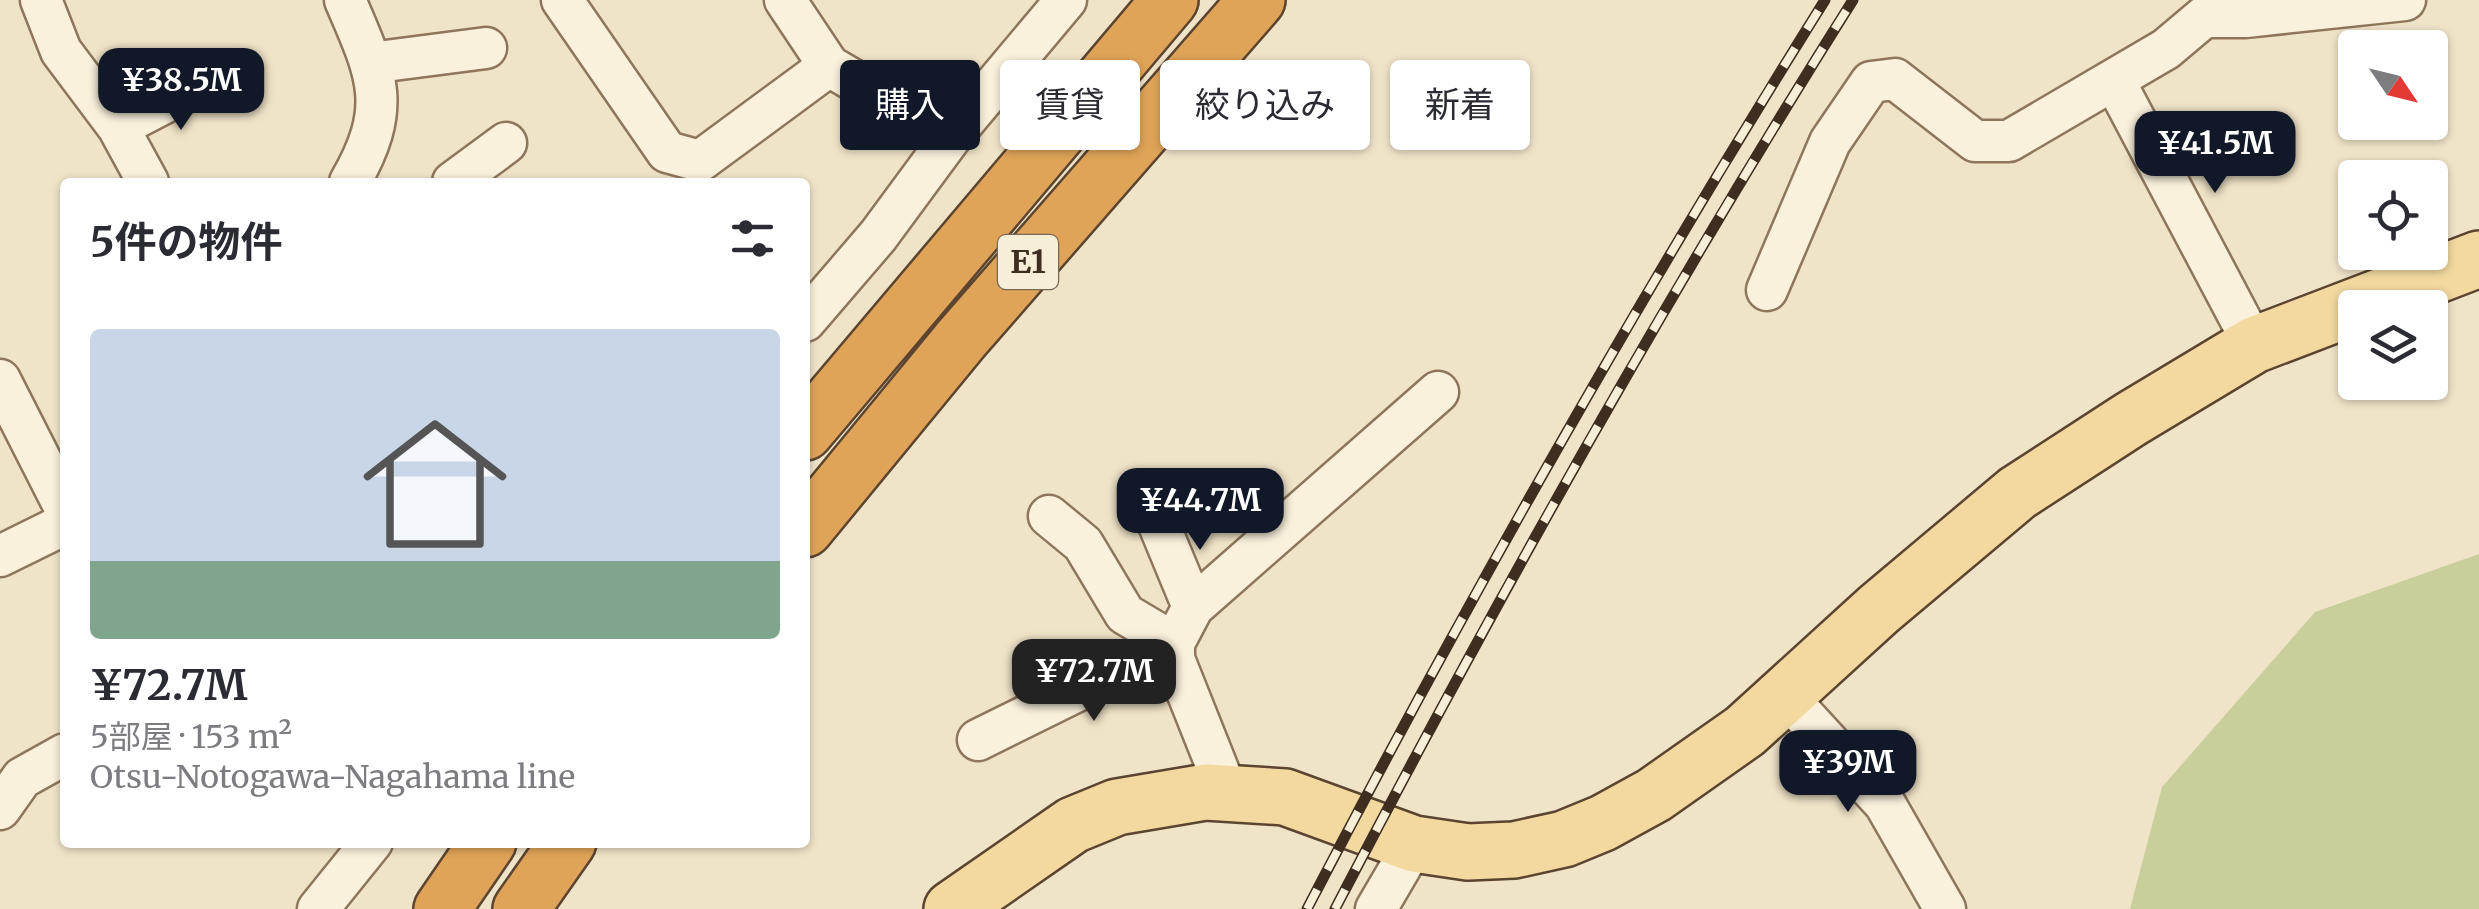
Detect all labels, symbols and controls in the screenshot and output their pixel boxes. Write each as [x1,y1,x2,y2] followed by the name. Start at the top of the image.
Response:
[2338,30,2448,140] north arrow
[2338,30,2448,400] map controls
[100,48,262,133] pin: ¥38.5M
[120,60,242,100] text: ¥38.5M
[840,60,980,150] chip: 購入
[1000,60,1140,150] chip: 賃貸
[1160,60,1370,150] chip: 絞り込み
[1390,60,1530,150] chip: 新着
[2134,111,2296,196] pin: ¥41.5M
[2157,123,2273,163] text: ¥41.5M
[2338,160,2448,270] button: locate
[725,211,780,266] icon: filters
[90,216,283,268] text: 5件の物件
[998,235,1058,289] road number: E1
[2338,290,2448,400] button: layers
[345,394,525,574] icon: home
[1119,468,1281,553] pin: ¥44.7M
[1139,480,1261,520] text: ¥44.7M
[1013,639,1175,724] pin: ¥72.7M
[1034,651,1154,691] text: ¥72.7M
[90,659,248,711] text: ¥72.7M
[90,717,292,757] text: 5部屋 · 153 m²
[1789,730,1907,815] pin: ¥39M
[1801,742,1895,782] text: ¥39M
[90,757,575,797] text: Otsu-Notogawa-Nagahama line

